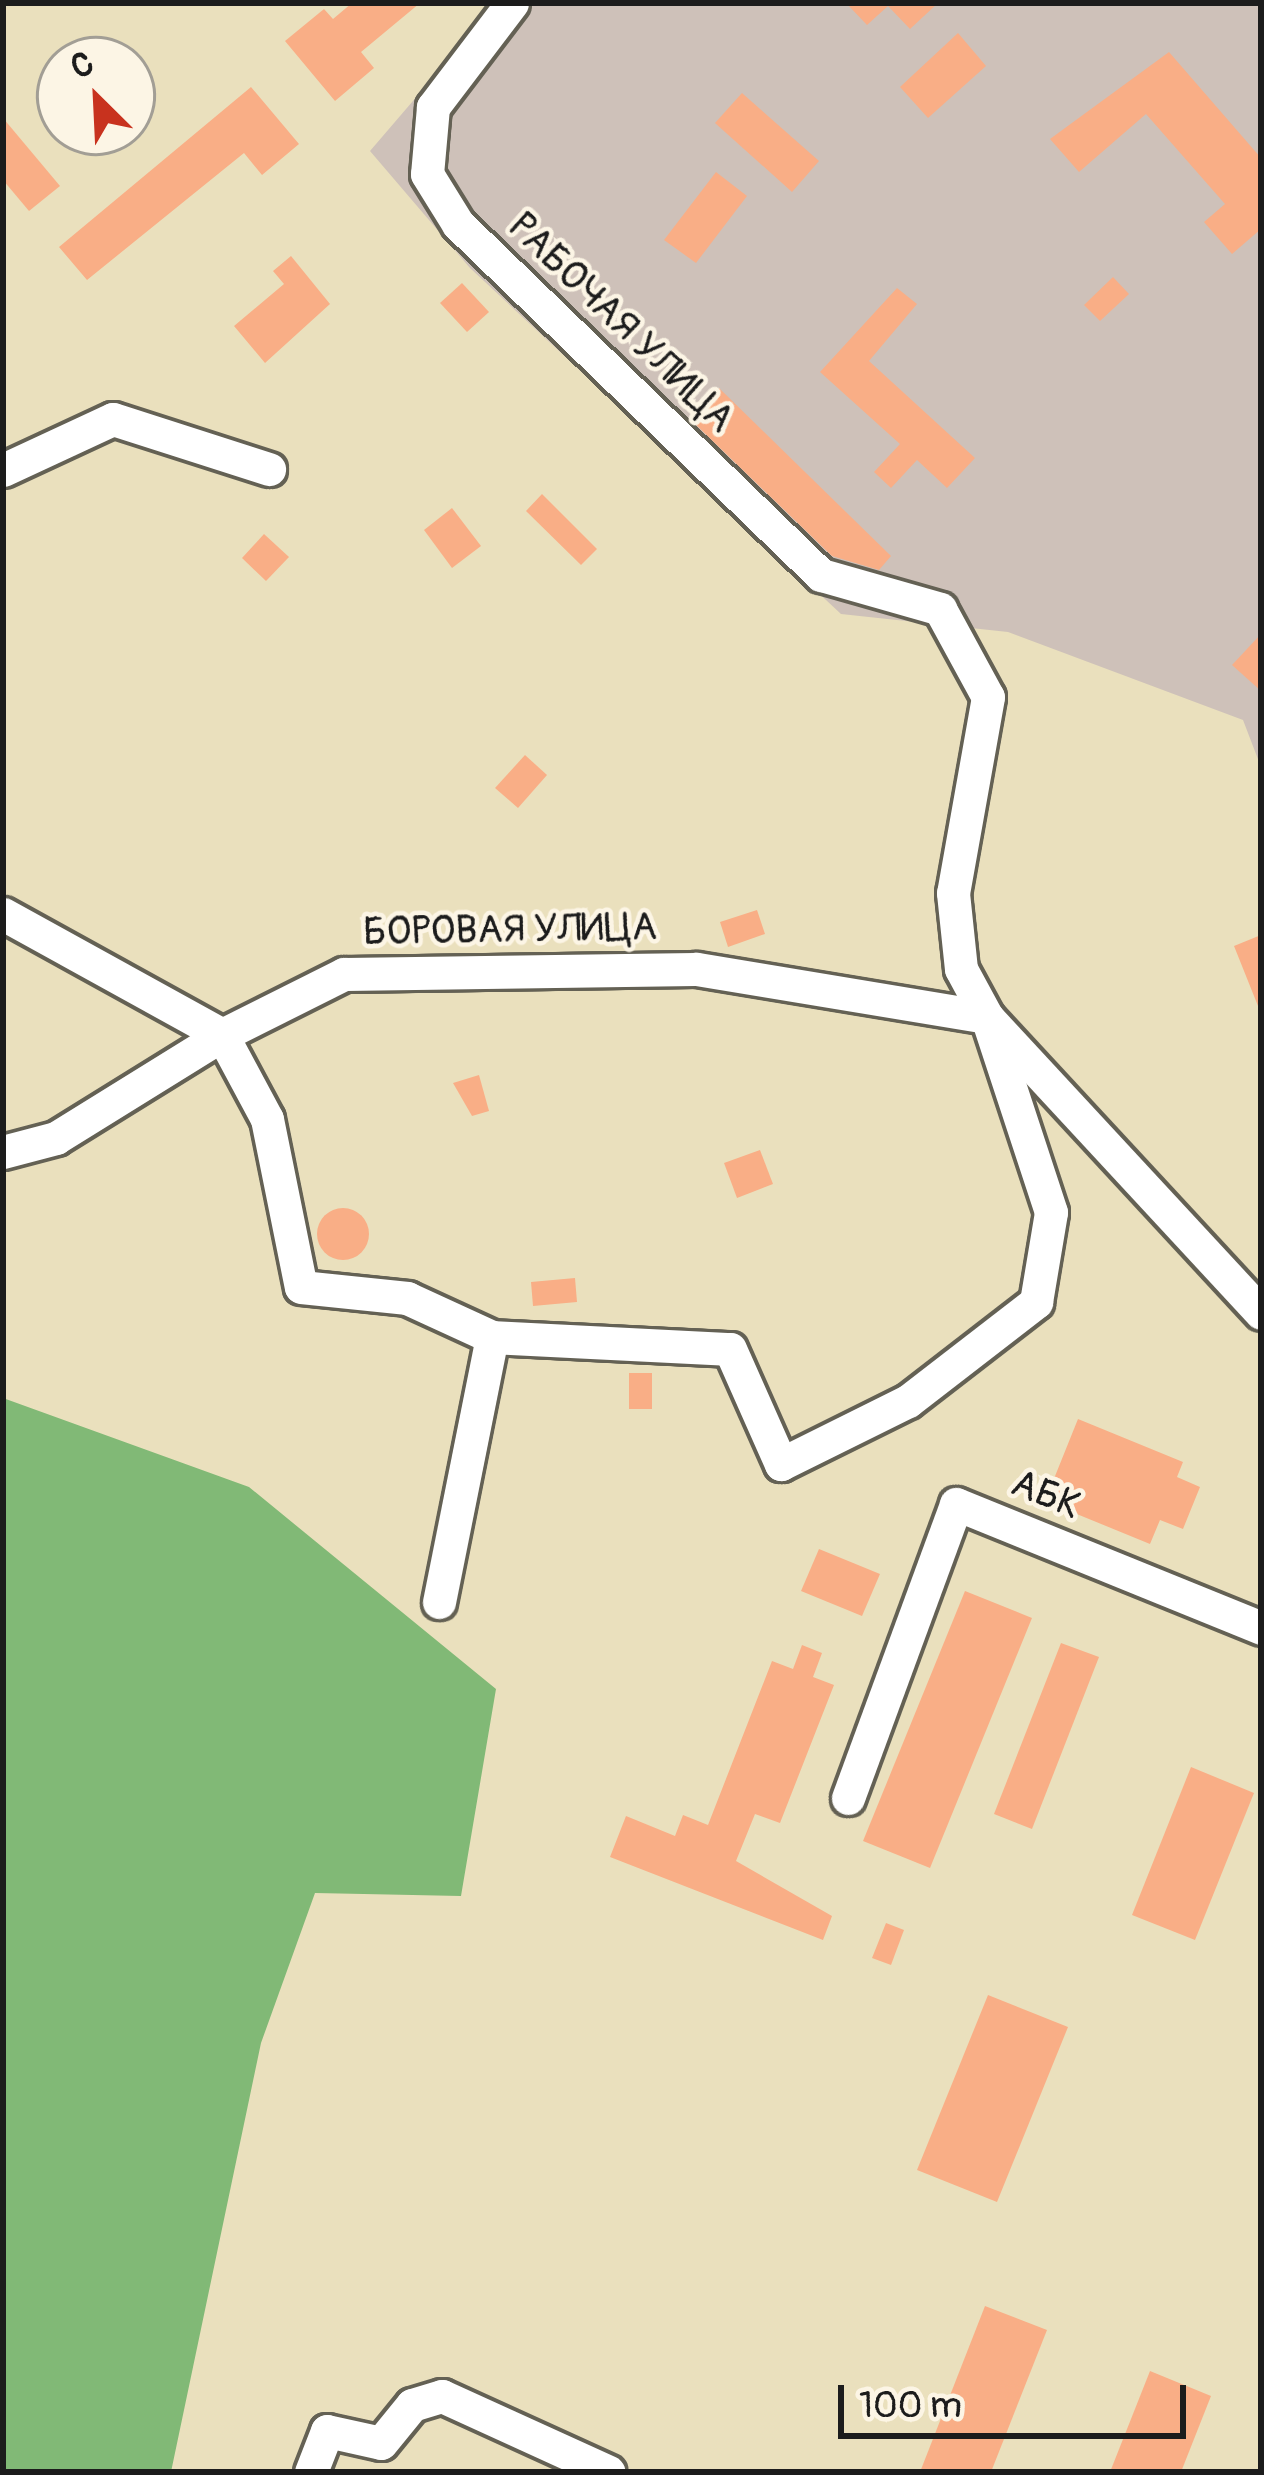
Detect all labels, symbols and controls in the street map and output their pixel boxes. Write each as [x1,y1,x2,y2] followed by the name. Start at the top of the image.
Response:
[36,36,156,156] north arrow
[65,43,100,88] text: С
[498,203,744,443] street label: РАБОЧАЯ УЛИЦА
[363,904,657,956] street label: БОРОВАЯ УЛИЦА
[1004,1460,1088,1530] street label: АБК
[844,2361,1192,2435] scale bar
[859,2383,962,2428] text: 100 m

